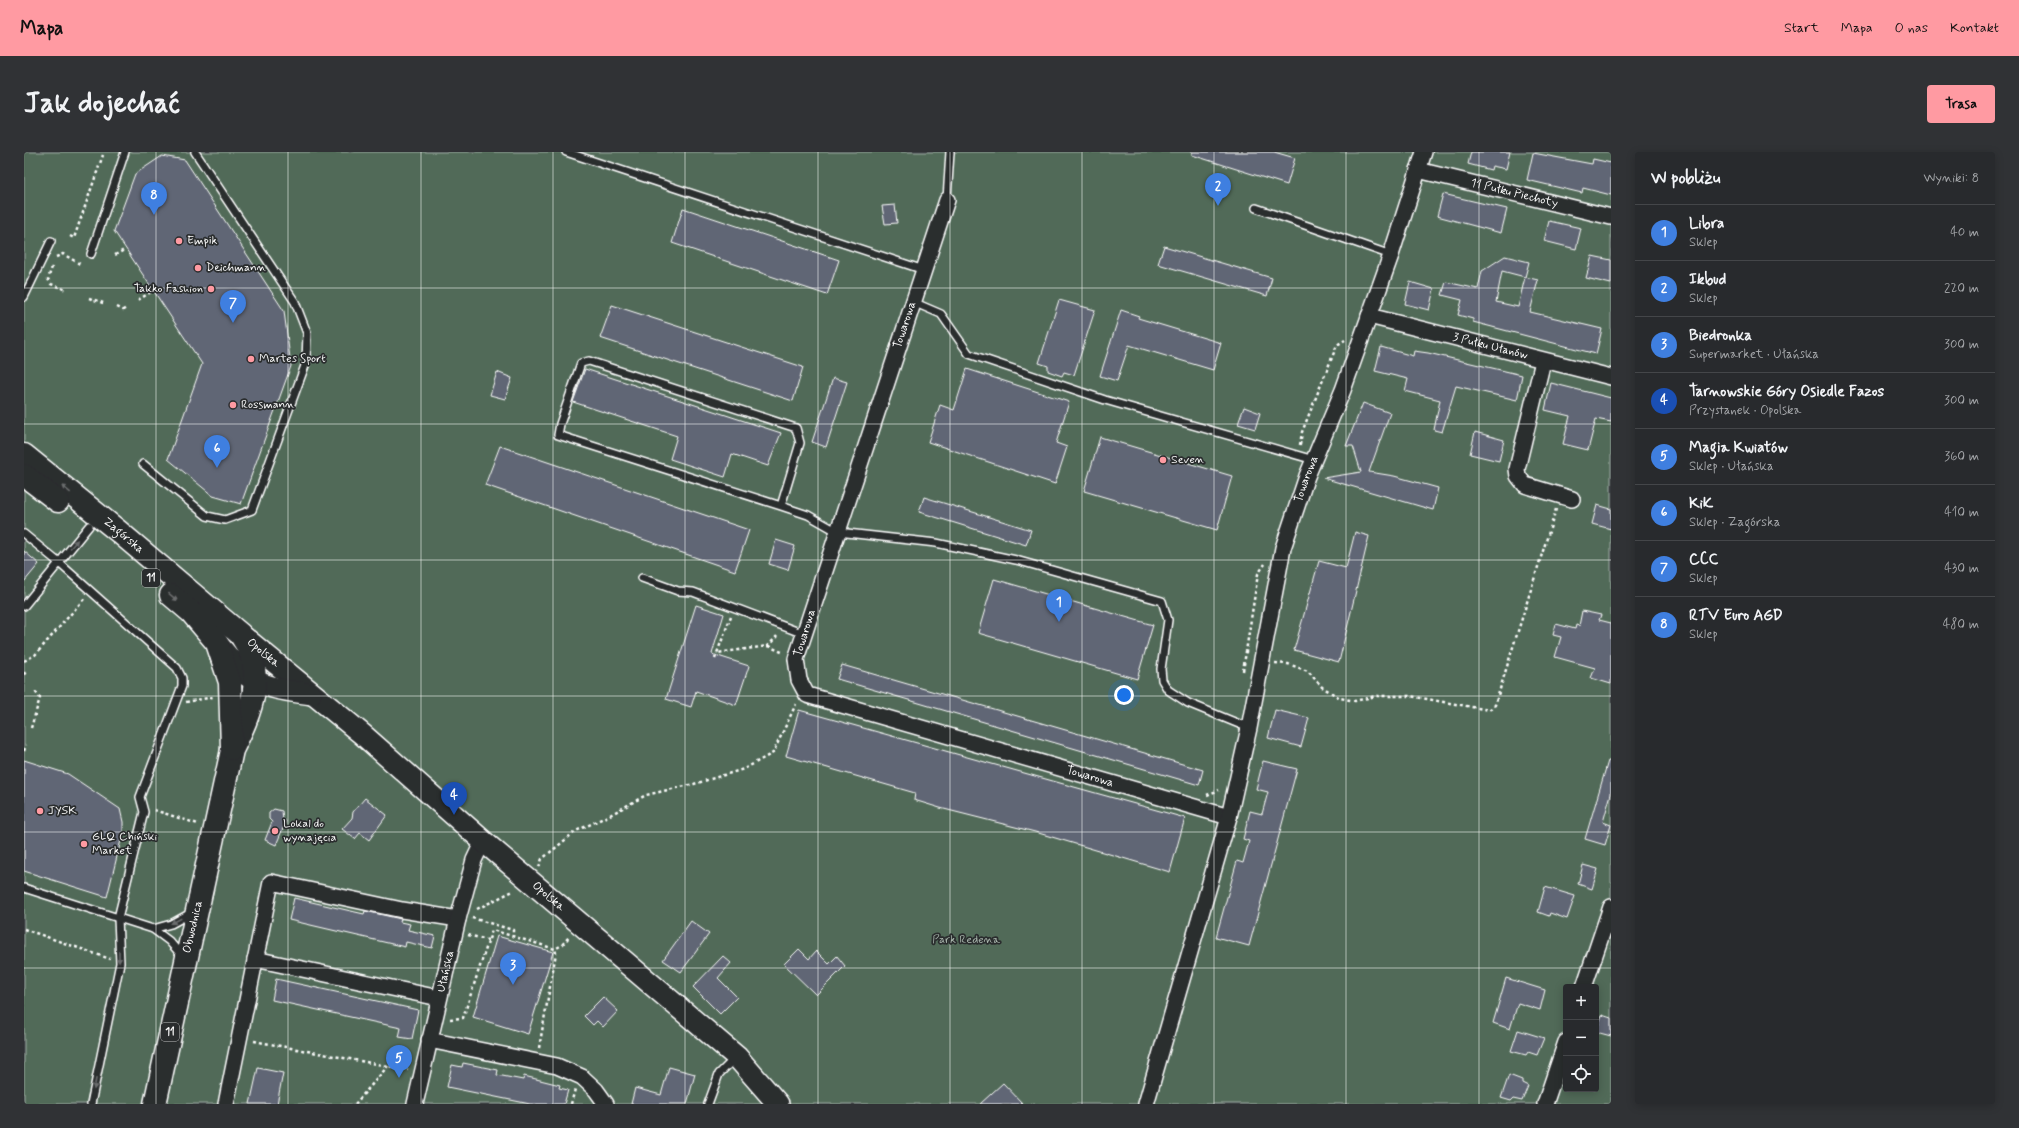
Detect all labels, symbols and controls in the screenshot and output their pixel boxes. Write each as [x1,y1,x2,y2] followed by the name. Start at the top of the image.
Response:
[20,16,63,41] text: Mapa
[1784,19,1819,37] text: Start
[1841,19,1873,37] text: Mapa
[1895,19,1928,37] text: O nas
[1950,19,1999,37] text: Kontakt
[1927,85,1995,123] button: Trasa
[24,86,180,123] text: Jak dojechać
[1651,167,1720,189] text: W pobliżu
[1924,170,1979,187] text: Wyniki: 8
[1205,173,1231,206] pin: 2
[1469,175,1559,212] street label: 11 Pułku Piechoty
[141,182,167,215] pin: 8
[1689,214,1724,234] text: Libra
[1661,224,1667,241] text: 1
[1950,224,1979,241] text: 40 m
[187,233,218,249] place label: Empik
[1689,234,1718,251] text: Sklep
[174,236,184,246] marker: Empik
[206,260,266,276] place label: Deichmann
[193,263,203,273] marker: Deichmann
[1689,270,1726,290] text: Ikbud
[1661,280,1667,297] text: 2
[1944,280,1979,297] text: 220 m
[134,281,203,297] place label: Takko Fashion
[206,284,216,294] marker: Takko Fashion
[220,290,246,323] pin: 7
[1689,290,1718,307] text: Sklep
[890,299,920,351] street label: Towarowa
[1689,326,1752,346] text: Biedronka
[1451,329,1529,364] street label: 3 Pułku Ułanów
[1661,336,1667,353] text: 3
[1944,336,1979,353] text: 300 m
[1689,346,1819,363] text: Supermarket · Ułańska
[259,351,326,367] place label: Martes Sport
[246,354,256,364] marker: Martes Sport
[1689,382,1884,402] text: Tarnowskie Góry Osiedle Fazos
[1660,392,1668,409] text: 4
[1944,392,1979,409] text: 300 m
[241,397,295,413] place label: Rossmann
[228,400,238,410] marker: Rossmann
[1689,402,1801,419] text: Przystanek · Opolska
[204,435,230,468] pin: 6
[1689,438,1788,458] text: Magia Kwiatów
[1660,448,1668,465] text: 5
[1944,448,1979,465] text: 360 m
[1171,452,1205,468] place label: Seven
[1291,453,1323,505] street label: Towarowa
[1158,455,1168,465] marker: Seven
[1689,458,1774,475] text: Sklep · Ułańska
[61,485,72,494] one-way arrow
[1689,494,1713,514] text: KiK
[1661,504,1667,521] text: 6
[1944,504,1979,521] text: 410 m
[100,514,147,557] street label: Zagórska
[1689,514,1780,531] text: Sklep · Zagórska
[69,539,78,549] one-way arrow
[1689,550,1718,570] text: CCC
[1660,560,1668,577] text: 7
[1944,560,1979,577] text: 430 m
[142,569,160,587] road number: 11
[1689,570,1718,587] text: Sklep
[1046,589,1072,622] pin: 1
[168,593,179,602] one-way arrow
[1689,606,1783,626] text: RTV Euro AGD
[790,607,820,659] street label: Towarowa
[1660,616,1668,633] text: 8
[1943,616,1979,633] text: 480 m
[1689,626,1718,643] text: Sklep
[243,635,284,672] street label: Opolska
[1114,685,1134,705] your location
[1064,762,1116,791] street label: Towarowa
[441,782,467,815] pin: 4
[48,803,77,819] place label: JYSK
[35,806,45,816] marker: JYSK
[283,816,337,846] place label: Lokal do wynajęcia
[270,826,280,836] marker: Lokal do wynajęcia
[92,829,158,859] place label: GLQ Chiński Market
[79,839,89,849] marker: GLQ Chiński Market
[529,878,569,916] street label: Opolska
[179,899,207,955] street label: Obwodnica
[171,918,182,924] one-way arrow
[932,932,1001,948] park label: Park Redena
[433,949,458,994] street label: Ułańska
[116,951,123,963] one-way arrow
[500,952,526,985] pin: 3
[1563,984,1599,1092] map controls
[1563,984,1599,1020] button: +
[1563,1020,1599,1056] button: −
[161,1023,179,1041] road number: 11
[386,1045,412,1078] pin: 5
[1563,1056,1599,1092] button: locate
[92,1078,98,1090] one-way arrow

